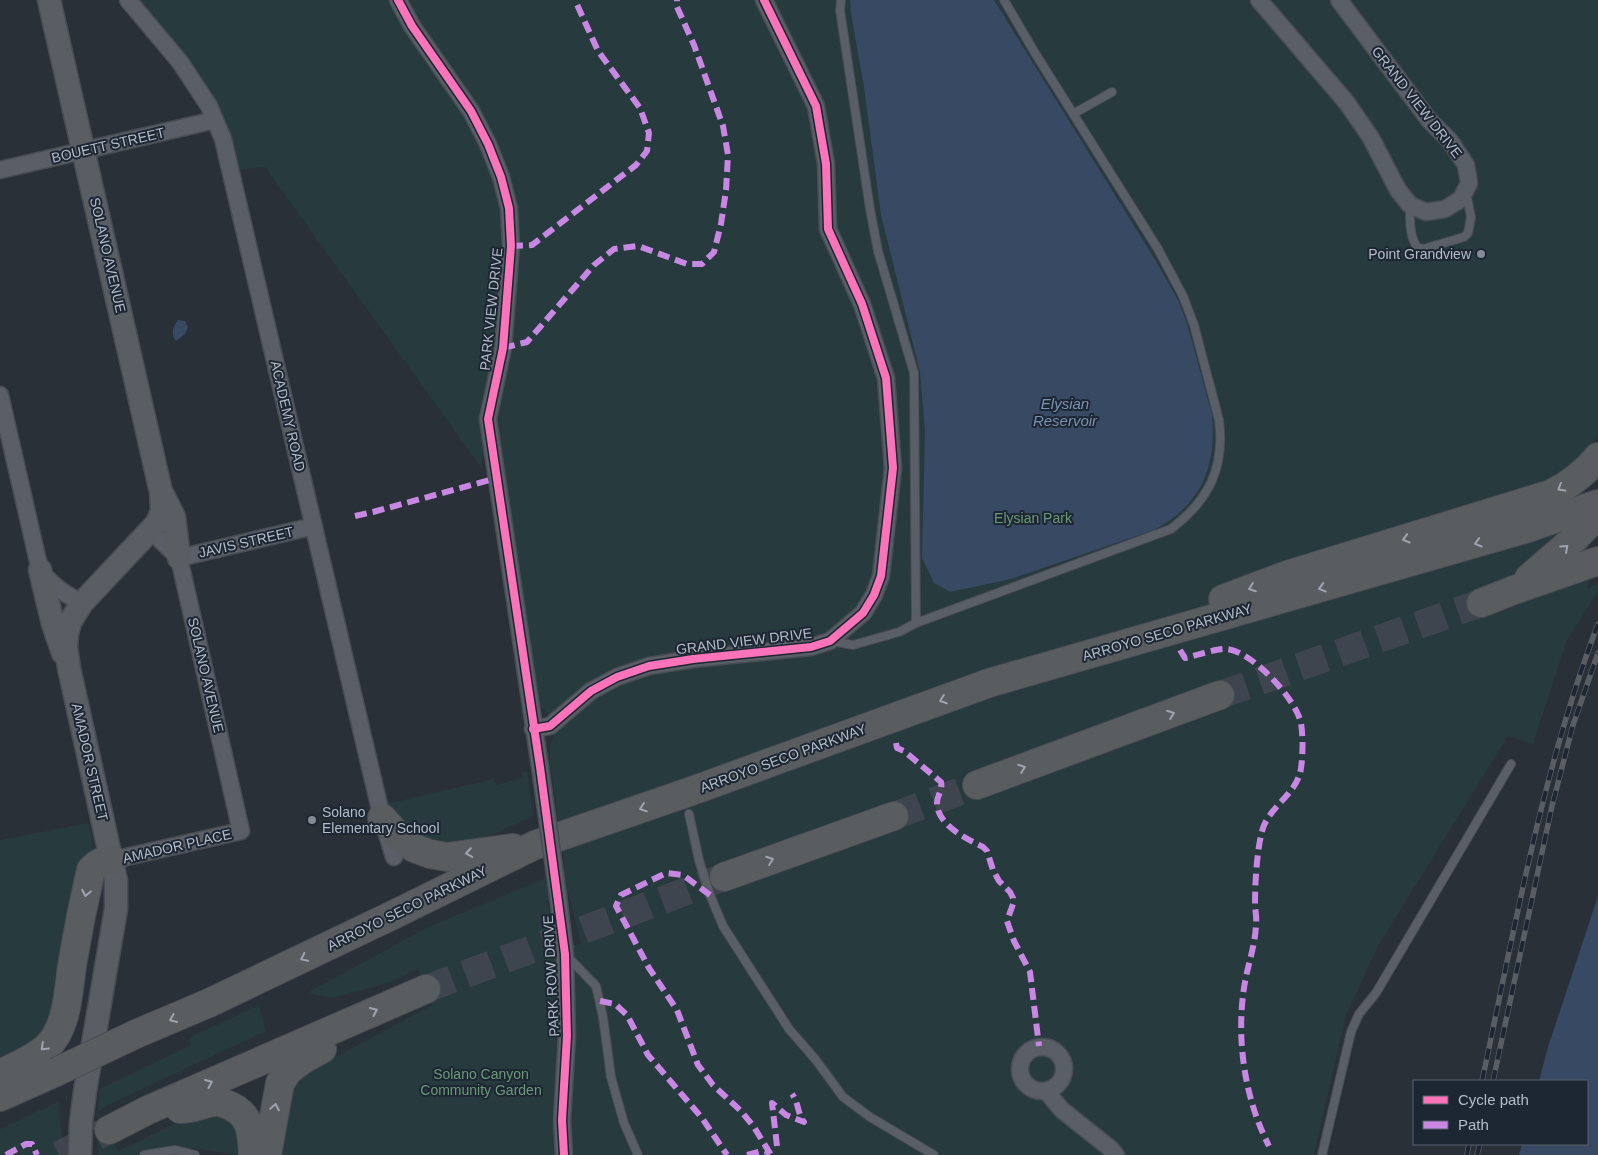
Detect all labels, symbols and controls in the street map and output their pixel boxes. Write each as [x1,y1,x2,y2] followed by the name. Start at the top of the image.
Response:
[1369,43,1465,161] street label: GRAND VIEW DRIVE
[50,124,167,166] street label: BOUETT STREET
[87,196,129,314] street label: SOLANO AVENUE
[1368,246,1472,262] place label: Point Grandview
[477,247,505,371] street label: PARK VIEW DRIVE
[1475,248,1487,260] marker: Point Grandview
[267,359,309,473] street label: ACADEMY ROAD
[1033,395,1098,429] water label: Elysian Reservoir
[1557,482,1566,492] one-way arrow
[994,510,1073,526] park label: Elysian Park
[197,523,295,561] street label: JAVIS STREET
[1403,533,1411,543] one-way arrow
[1474,537,1483,548] one-way arrow
[1559,544,1568,553] one-way arrow
[1248,582,1257,592] one-way arrow
[1318,582,1326,592] one-way arrow
[1080,600,1254,664] street label: ARROYO SECO PARKWAY
[185,616,227,734] street label: SOLANO AVENUE
[675,625,813,657] street label: GRAND VIEW DRIVE
[939,694,948,704] one-way arrow
[69,701,111,823] street label: AMADOR STREET
[1166,710,1175,720] one-way arrow
[698,720,869,796] street label: ARROYO SECO PARKWAY
[1018,764,1026,774] one-way arrow
[639,802,648,812] one-way arrow
[322,804,440,836] place label: Solano Elementary School
[306,814,318,826] marker: Solano Elementary School
[121,826,233,866] street label: AMADOR PLACE
[464,848,473,858] one-way arrow
[765,856,774,866] one-way arrow
[325,862,490,954] street label: ARROYO SECO PARKWAY
[82,889,92,898] one-way arrow
[540,915,562,1037] street label: PARK ROW DRIVE
[300,952,309,962] one-way arrow
[369,1007,378,1018] one-way arrow
[169,1012,178,1023] one-way arrow
[41,1042,50,1051] one-way arrow
[420,1066,542,1098] park label: Solano Canyon Community Garden
[204,1079,213,1090] one-way arrow
[1413,1080,1588,1145] legend
[1458,1091,1529,1108] text: Cycle path
[269,1103,279,1111] one-way arrow
[1458,1116,1489,1133] text: Path

